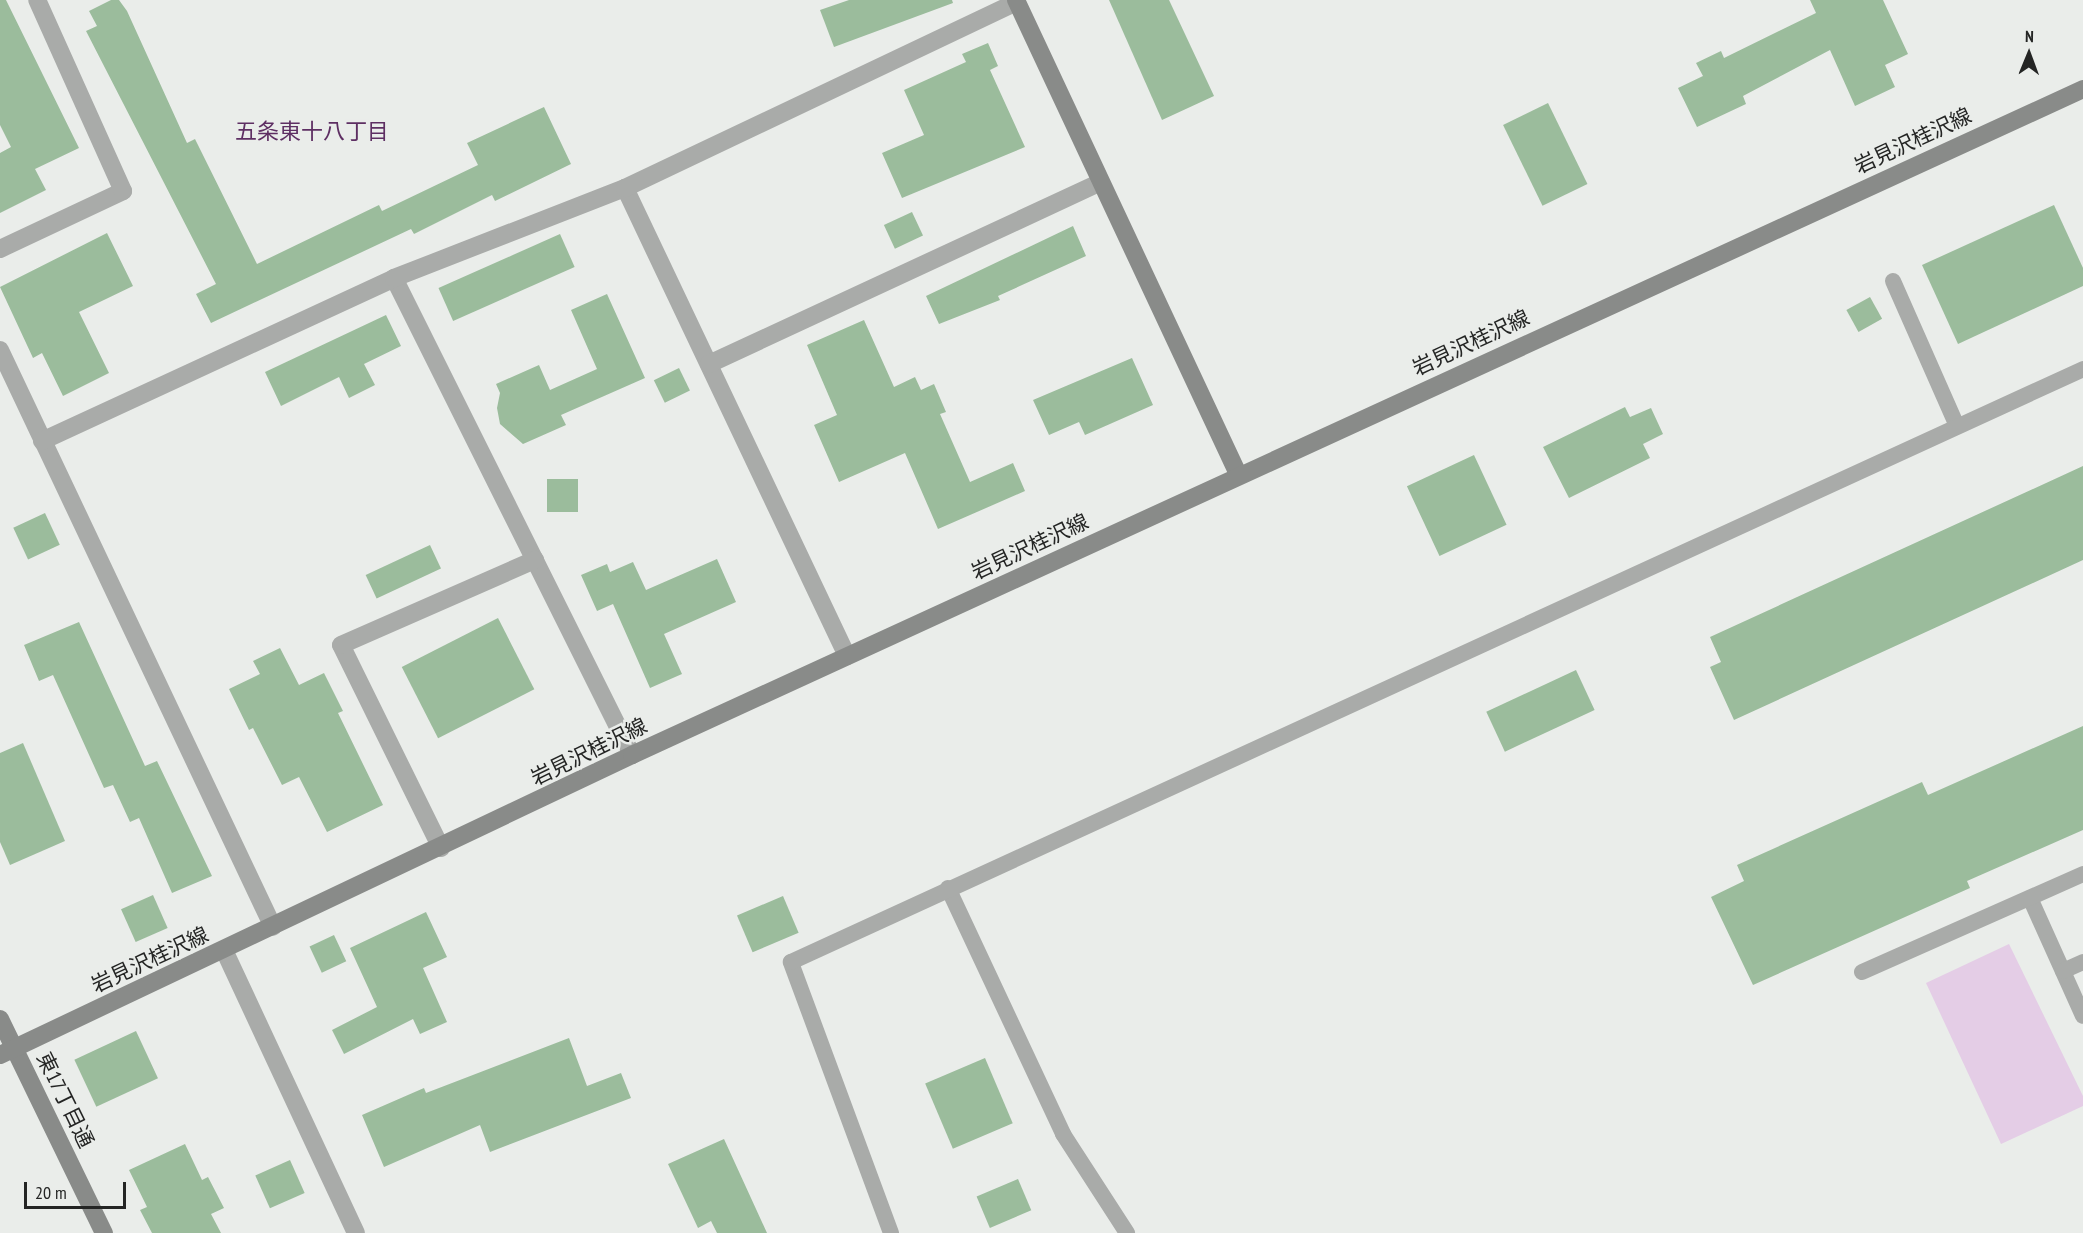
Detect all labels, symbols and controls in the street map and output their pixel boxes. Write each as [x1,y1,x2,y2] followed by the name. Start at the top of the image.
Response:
[1999,24,2059,84] north arrow
[2025,26,2034,46] text: N
[1851,103,1975,179] street label: 岩見沢桂沢線
[235,119,389,145] district label: 五条東十八丁目
[1409,305,1533,381] street label: 岩見沢桂沢線
[968,509,1092,585] street label: 岩見沢桂沢線
[527,713,651,791] street label: 岩見沢桂沢線
[88,922,212,998] street label: 岩見沢桂沢線
[31,1048,99,1152] street label: 東17丁目通
[27,1170,129,1208] scale bar
[35,1181,67,1204] text: 20 m

